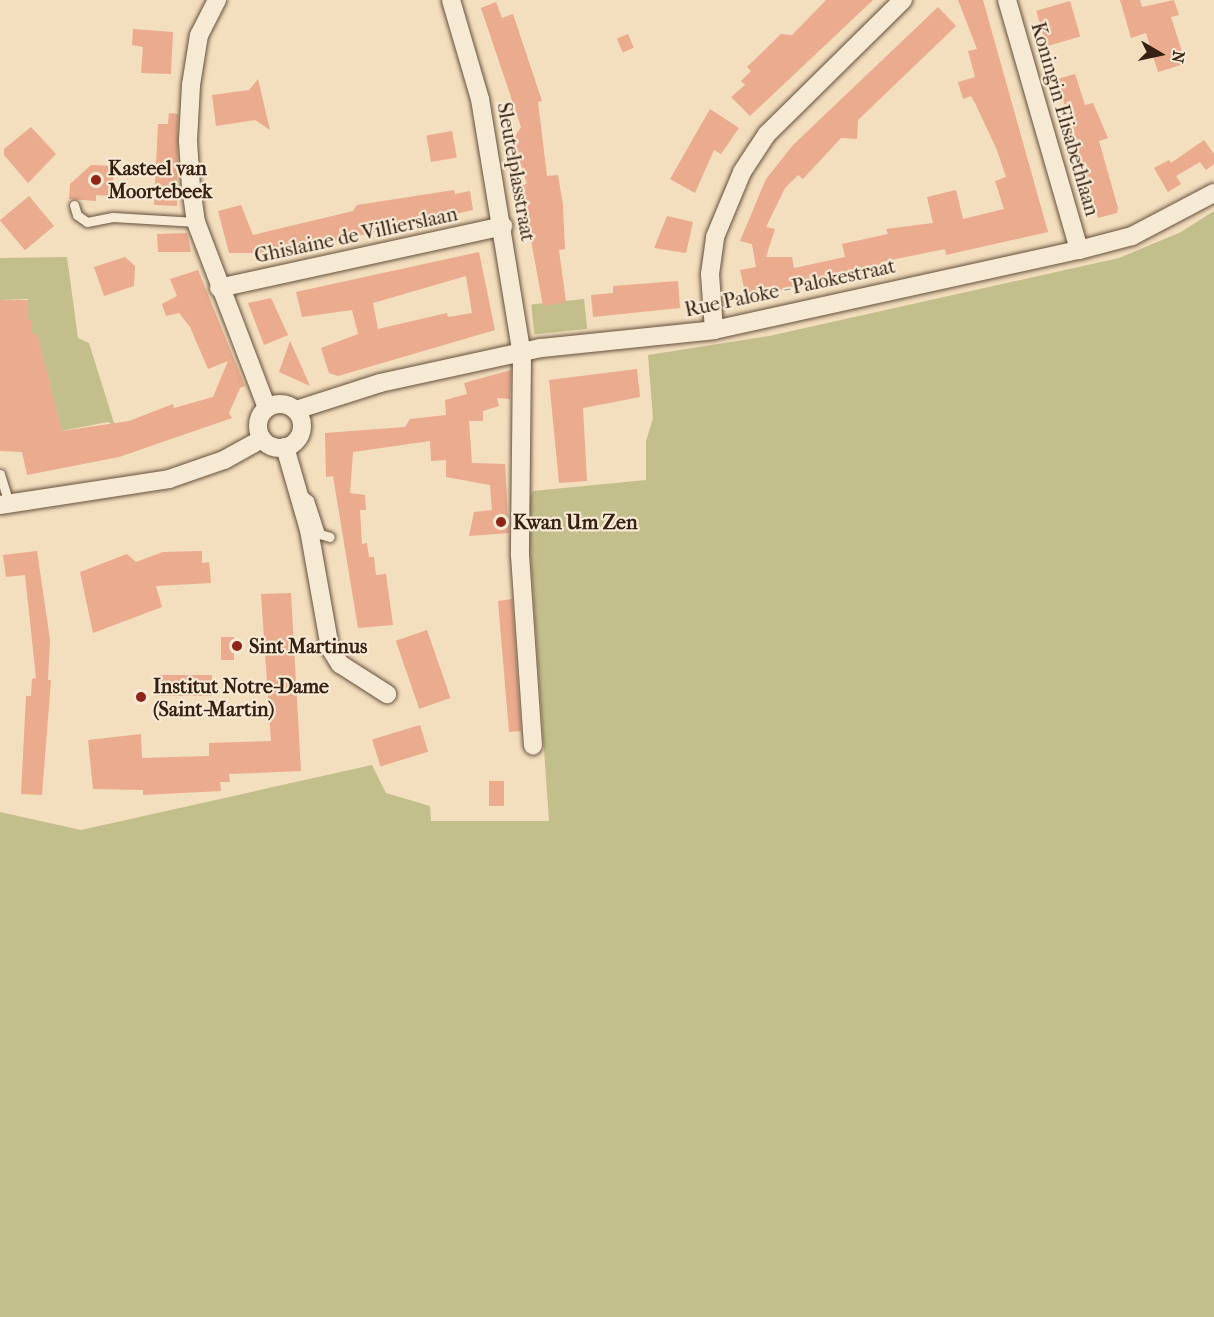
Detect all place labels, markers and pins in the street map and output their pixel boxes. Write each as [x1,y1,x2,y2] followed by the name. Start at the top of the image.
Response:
[108,156,212,203] place label: Kasteel van Moortebeek
[89,173,103,187] marker: Kasteel van Moortebeek
[513,510,638,534] place label: Kwan Um Zen
[494,515,508,529] marker: Kwan Um Zen
[249,634,367,658] place label: Sint Martinus
[230,639,244,653] marker: Sint Martinus
[153,674,329,721] place label: Institut Notre-Dame (Saint-Martin)
[134,690,148,704] marker: Institut Notre-Dame (Saint-Martin)

